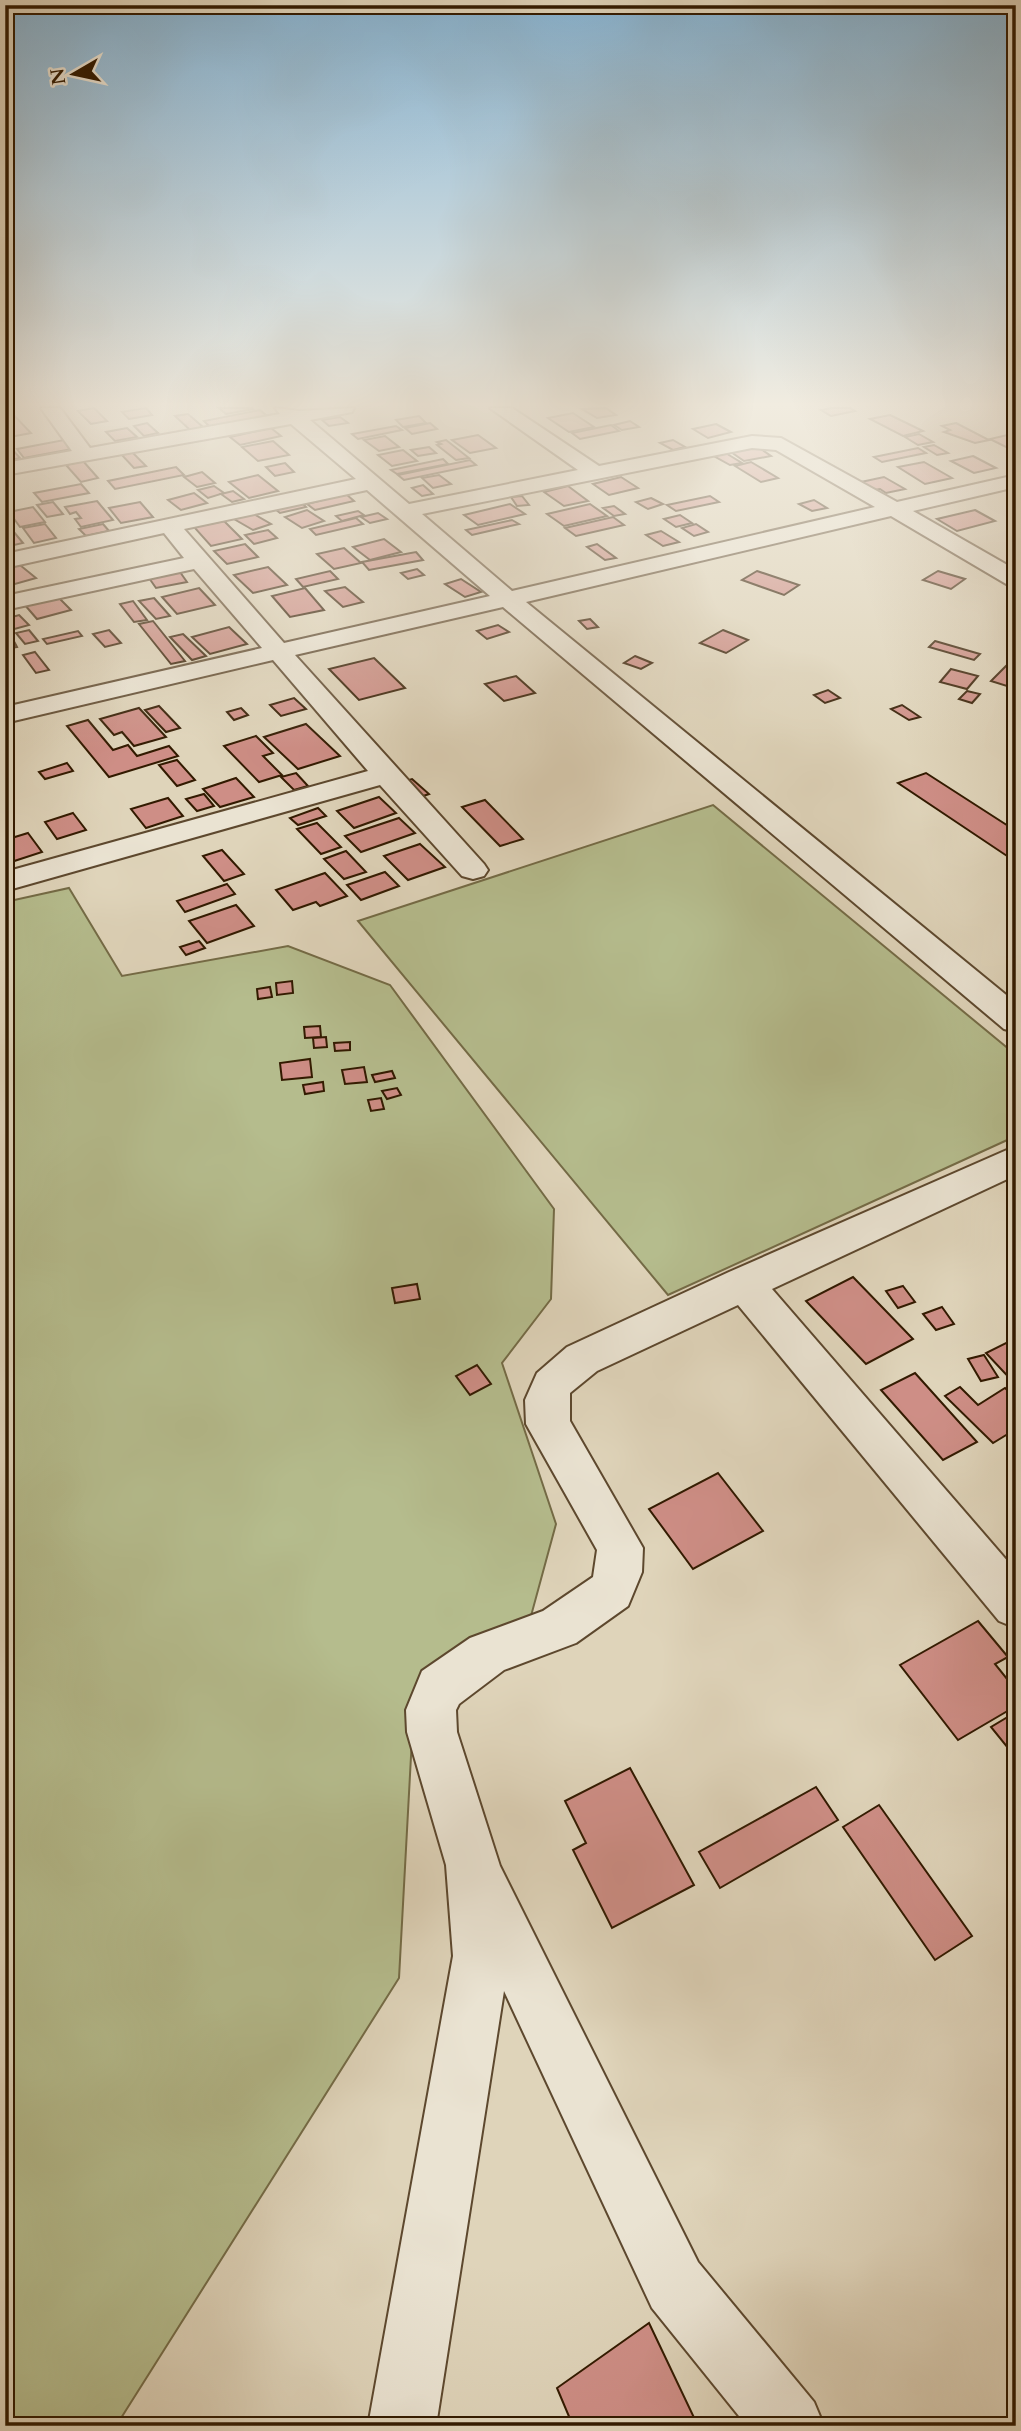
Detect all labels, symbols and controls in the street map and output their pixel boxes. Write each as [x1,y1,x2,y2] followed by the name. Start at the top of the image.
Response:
[38,38,108,108] north arrow
[44,66,72,87] text: N

